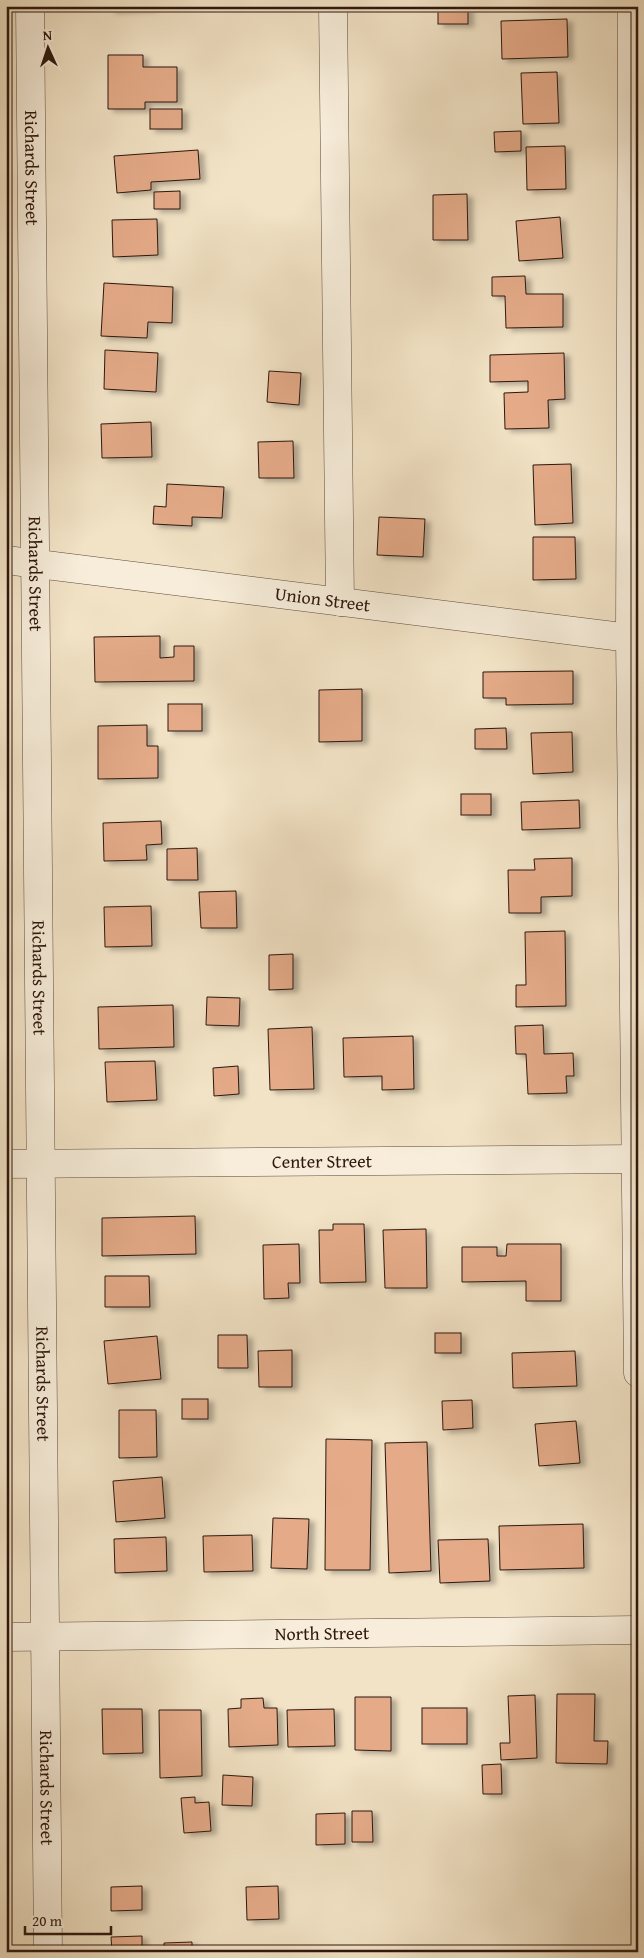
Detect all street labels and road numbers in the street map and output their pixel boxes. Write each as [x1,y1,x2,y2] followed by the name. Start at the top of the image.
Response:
[18,110,46,226] street label: Richards Street
[22,516,50,632] street label: Richards Street
[273,580,372,618] street label: Union Street
[25,920,54,1036] street label: Richards Street
[272,1147,373,1175] street label: Center Street
[29,1326,57,1442] street label: Richards Street
[275,1619,370,1647] street label: North Street
[33,1730,61,1846] street label: Richards Street

